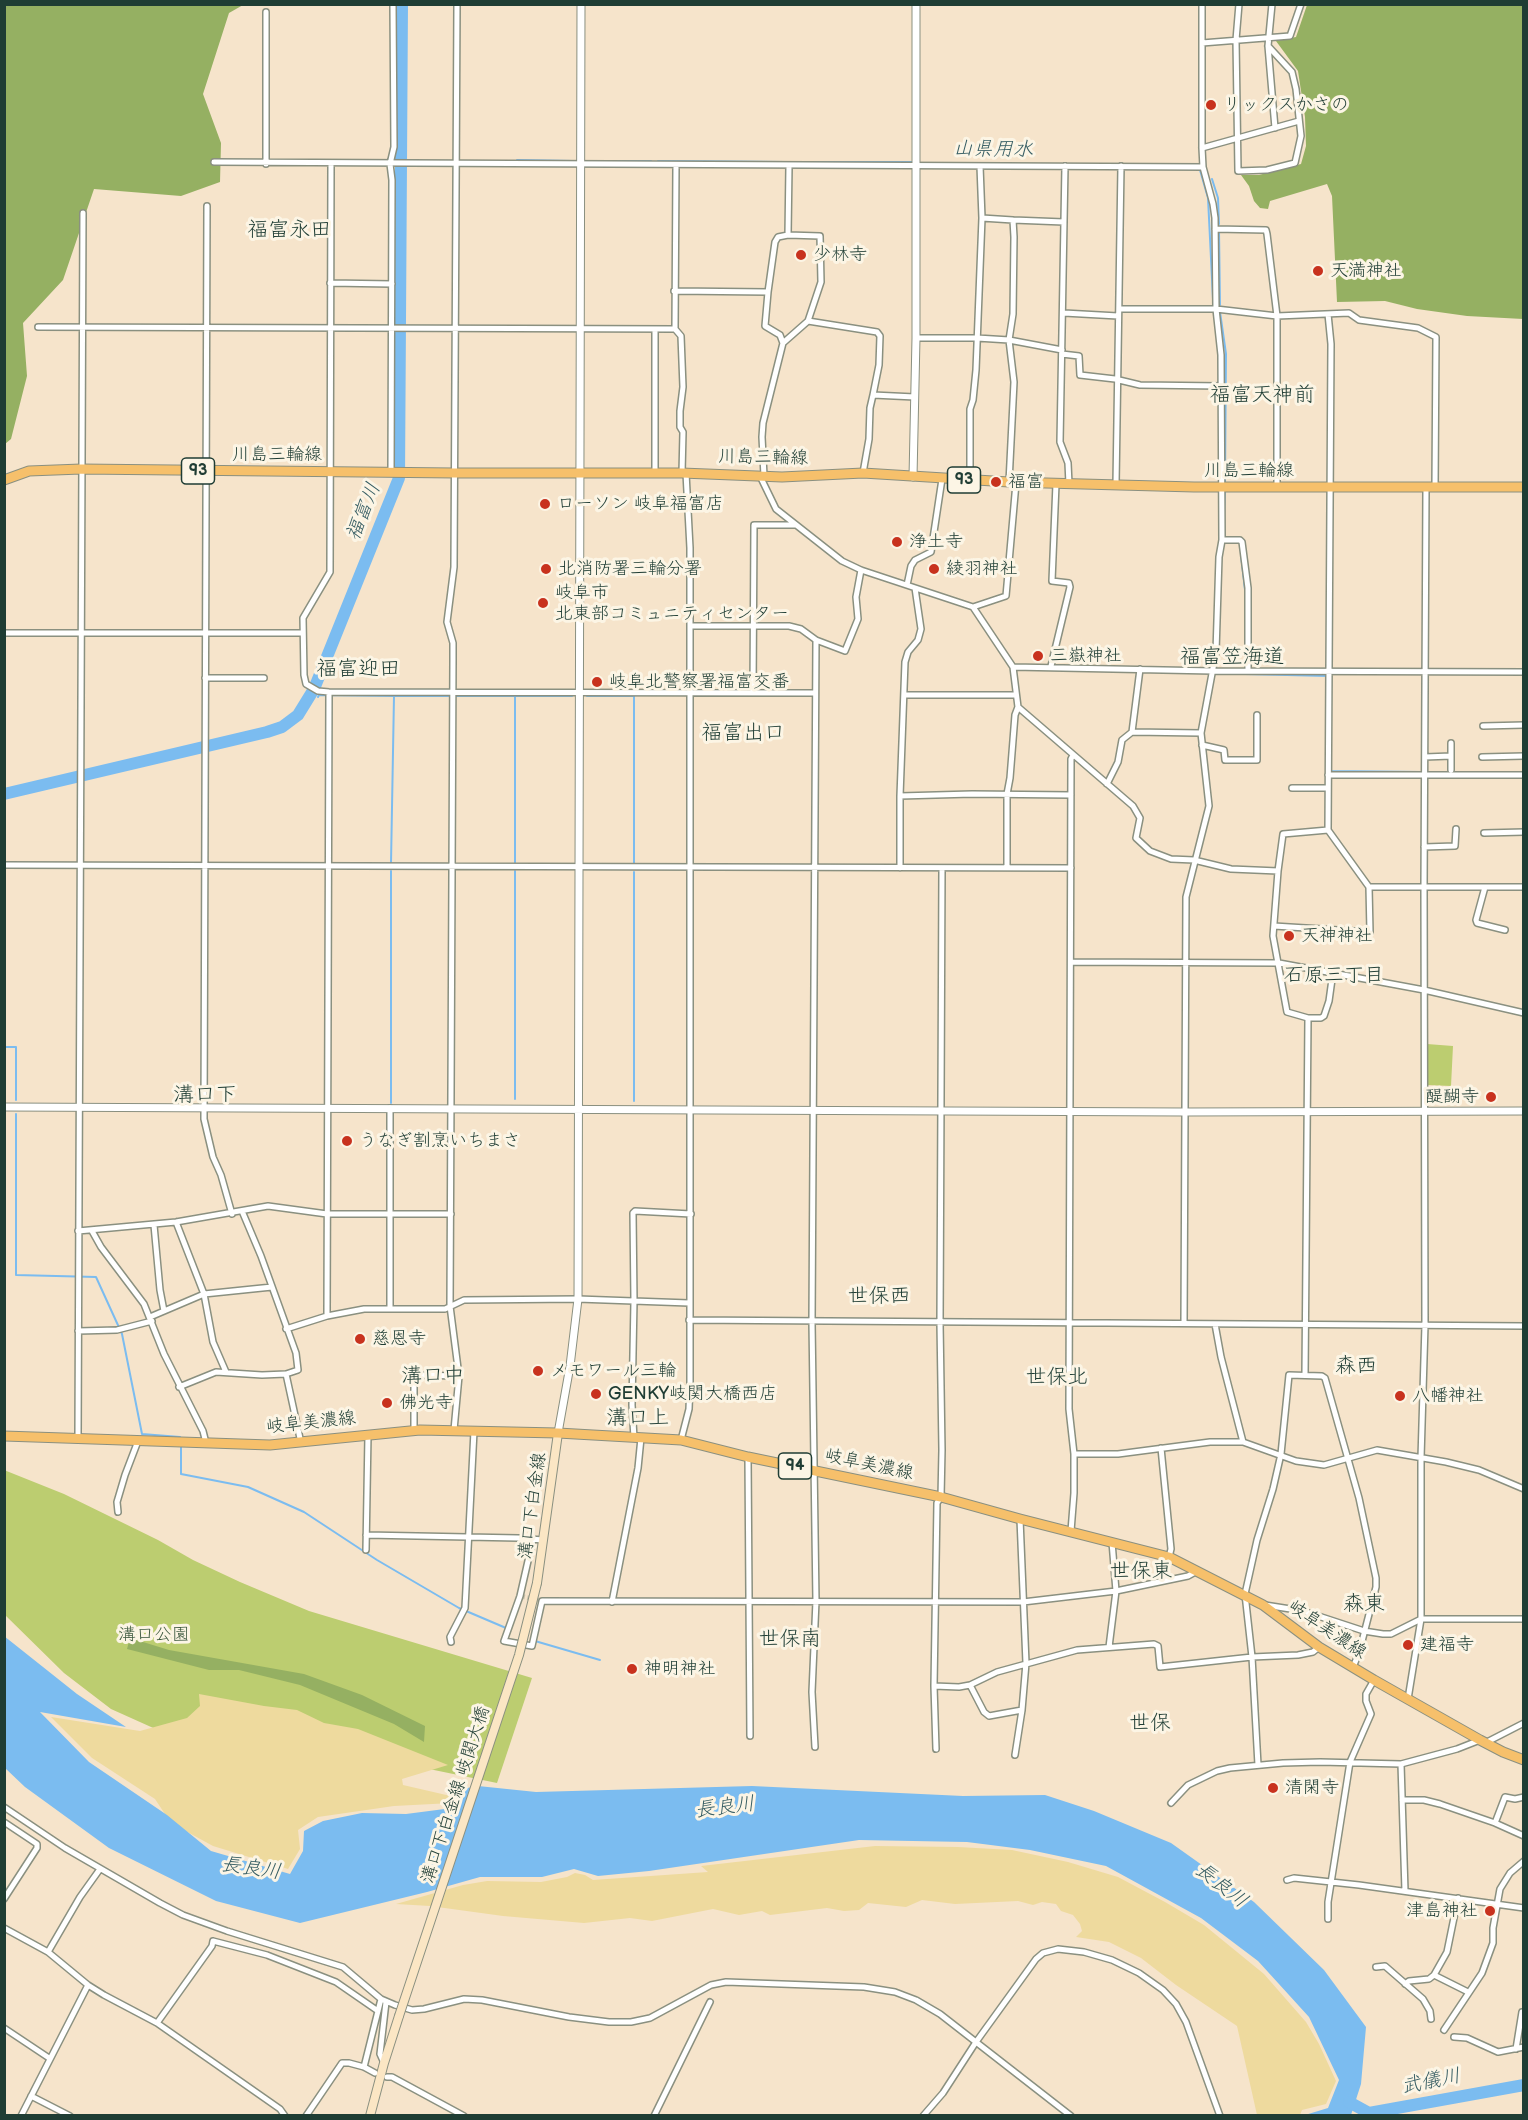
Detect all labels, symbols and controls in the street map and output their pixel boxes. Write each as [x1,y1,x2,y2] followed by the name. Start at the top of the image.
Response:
[1223,94,1349,116] place label: リックスかさの
[1204,98,1218,112] marker: リックスかさの
[953,137,1033,163] water label: 山県用水
[247,218,331,244] district label: 福富永田
[813,244,867,266] place label: 少林寺
[794,248,808,262] marker: 少林寺
[1330,260,1402,282] place label: 天満神社
[1311,264,1325,278] marker: 天満神社
[1210,383,1314,409] district label: 福富天神前
[232,444,322,466] street label: 川島三輪線
[718,446,808,470] street label: 川島三輪線
[182,458,214,484] road number: 93
[1204,460,1294,482] street label: 川島三輪線
[948,467,980,493] road number: 93
[1008,471,1044,493] place label: 福富
[989,475,1003,489] marker: 福富
[342,480,386,544] water label: 福富川
[557,493,724,515] place label: ローソン 岐阜福富店
[538,497,552,511] marker: ローソン 岐阜福富店
[909,531,963,553] place label: 浄土寺
[890,535,904,549] marker: 浄土寺
[558,558,702,580] place label: 北消防署三輪分署
[946,558,1018,580] place label: 綾羽神社
[539,562,553,576] marker: 北消防署三輪分署
[927,562,941,576] marker: 綾羽神社
[555,582,789,624] place label: 岐阜市 北東部コミュニティセンター
[536,596,550,610] marker: 岐阜市 北東部コミュニティセンター
[1050,645,1122,667] place label: 三嶽神社
[1180,645,1284,671] district label: 福富笠海道
[1031,649,1045,663] marker: 三嶽神社
[316,657,400,683] district label: 福富迎田
[609,671,789,693] place label: 岐阜北警察署福富交番
[590,675,604,689] marker: 岐阜北警察署福富交番
[701,721,785,747] district label: 福富出口
[1301,925,1373,947] place label: 天神神社
[1282,929,1296,943] marker: 天神神社
[1284,964,1384,988] district label: 石原三丁目
[174,1083,236,1109] district label: 溝口下
[1425,1086,1479,1108] place label: 醍醐寺
[1484,1090,1498,1104] marker: 醍醐寺
[359,1130,521,1152] place label: うなぎ割烹いちまさ
[340,1134,354,1148] marker: うなぎ割烹いちまさ
[848,1284,910,1310] district label: 世保西
[372,1328,426,1350] place label: 慈恩寺
[353,1332,367,1346] marker: 慈恩寺
[1335,1354,1377,1380] district label: 森西
[550,1360,676,1382] place label: メモワール三輪
[402,1364,464,1390] district label: 溝口中
[531,1364,545,1378] marker: メモワール三輪
[1026,1365,1088,1391] district label: 世保北
[608,1383,777,1405] place label: GENKY岐関大橋西店
[1412,1385,1484,1407] place label: 八幡神社
[589,1387,603,1401] marker: GENKY岐関大橋西店
[1393,1389,1407,1403] marker: 八幡神社
[399,1392,453,1414] place label: 佛光寺
[380,1396,394,1410] marker: 佛光寺
[607,1406,669,1432] district label: 溝口上
[265,1408,357,1438] street label: 岐阜美濃線
[823,1445,915,1485] street label: 岐阜美濃線
[515,1451,551,1561] street label: 溝口下白金線
[778,1453,812,1479] road number: 94
[1110,1559,1172,1585] district label: 世保東
[1343,1592,1385,1618] district label: 森東
[1284,1596,1370,1664] street label: 岐阜美濃線
[118,1624,190,1646] park label: 溝口公園
[759,1627,821,1653] district label: 世保南
[1420,1634,1474,1656] place label: 建福寺
[1401,1638,1415,1652] marker: 建福寺
[644,1658,716,1680] place label: 神明神社
[625,1662,639,1676] marker: 神明神社
[417,1704,495,1886] street label: 溝口下白金線 岐関大橋
[1129,1711,1171,1737] district label: 世保
[1285,1777,1339,1799] place label: 清閑寺
[1266,1781,1280,1795] marker: 清閑寺
[694,1792,756,1824] water label: 長良川
[220,1853,282,1885] water label: 長良川
[1190,1858,1252,1914] water label: 長良川
[1406,1900,1478,1922] place label: 津島神社
[1483,1904,1497,1918] marker: 津島神社
[1399,2064,1463,2100] water label: 武儀川

